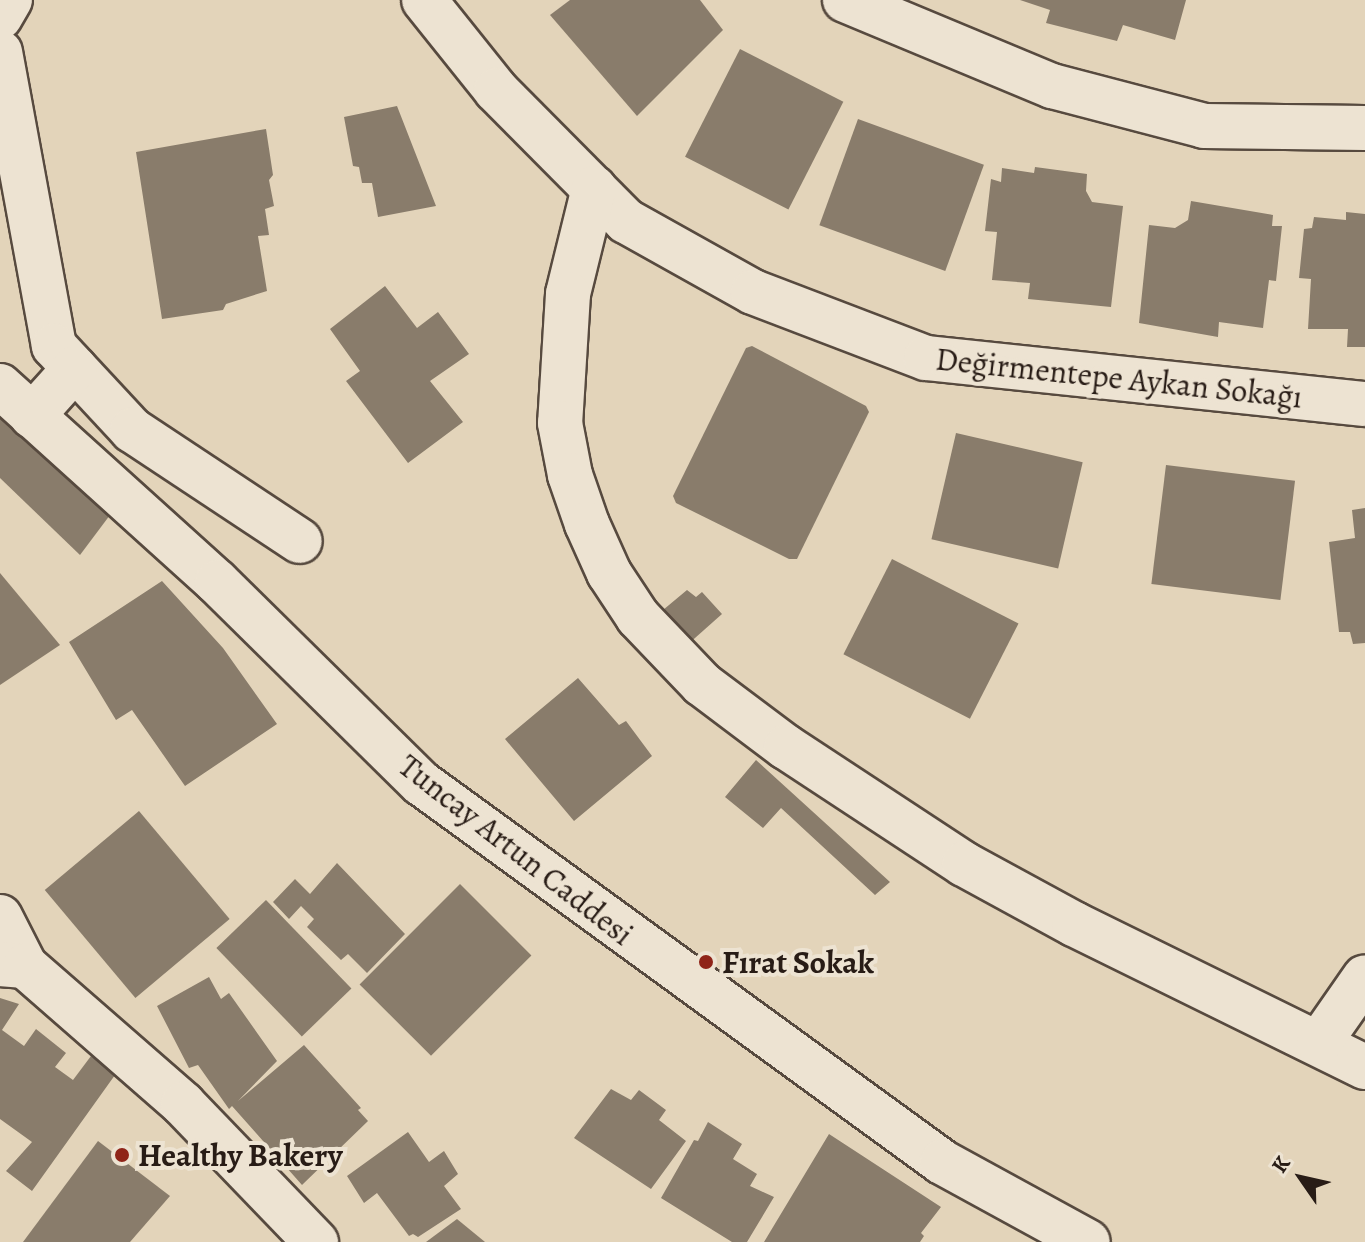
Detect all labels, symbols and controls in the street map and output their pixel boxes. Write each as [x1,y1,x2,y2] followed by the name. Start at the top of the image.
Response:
[934,340,1304,416] street label: Değirmentepe Aykan Sokağı
[391,746,641,954] street label: Tuncay Artun Caddesi
[722,943,874,981] place label: Fırat Sokak
[697,953,715,971] marker: Fırat Sokak
[138,1136,343,1174] place label: Healthy Bakery
[1261,1138,1341,1218] north arrow
[113,1146,131,1164] marker: Healthy Bakery
[1265,1150,1298,1179] text: K

